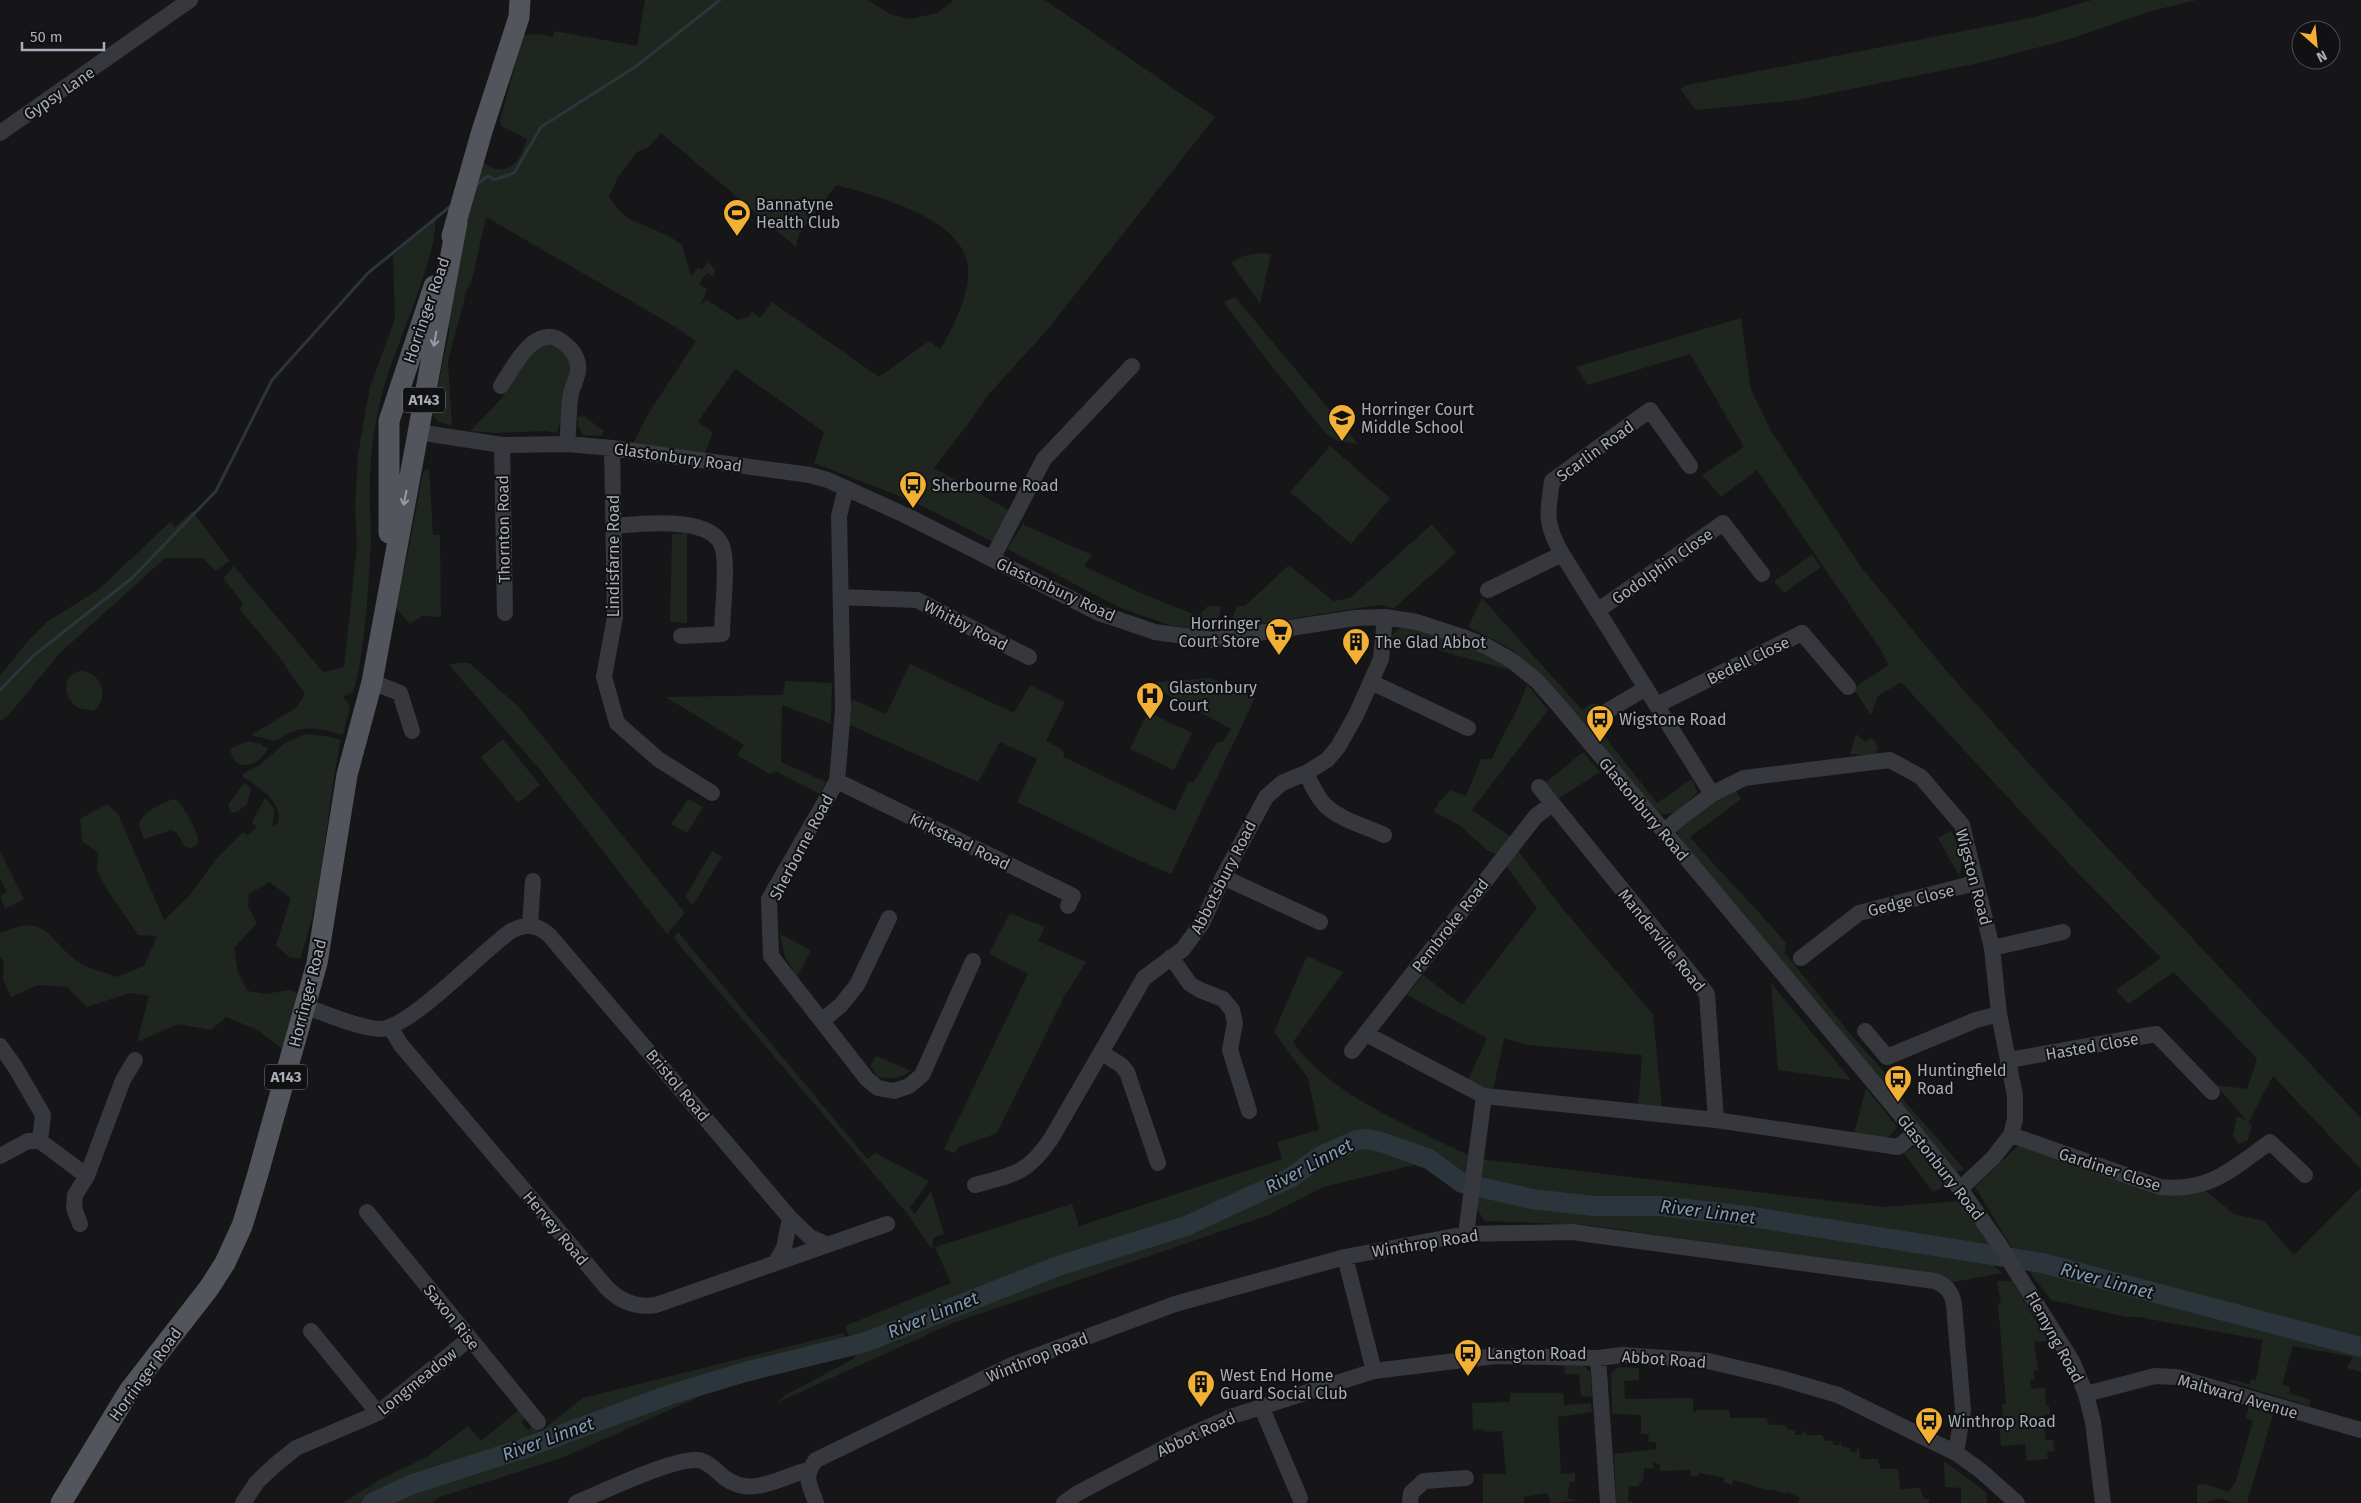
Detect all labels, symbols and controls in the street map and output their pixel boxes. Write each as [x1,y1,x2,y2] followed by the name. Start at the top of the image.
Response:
[22,20,105,52] scale bar
[2291,20,2341,70] north arrow
[30,28,63,46] text: 50 m
[2314,46,2330,66] text: N
[20,63,98,124] street label: Gypsy Lane
[756,195,840,232] place label: Bannatyne Health Club
[722,198,752,237] sports icon: Bannatyne Health Club
[399,255,453,366] street label: Horringer Road
[430,330,440,346] one-way arrow
[403,388,445,412] road number: A143
[1361,400,1474,437] place label: Horringer Court Middle School
[1327,403,1357,442] school or university icon: Horringer Court Middle School
[1553,417,1638,486] street label: Scarlin Road
[613,439,743,476] street label: Glastonbury Road
[898,470,928,509] bus stop icon: Sherbourne Road
[493,475,514,583] street label: Thornton Road
[932,476,1059,495] place label: Sherbourne Road
[400,490,410,506] one-way arrow
[604,495,623,617] street label: Lindisfarne Road
[1608,524,1716,608] street label: Godolphin Close
[993,554,1118,625] street label: Glastonbury Road
[921,596,1011,655] street label: Whitby Road
[1178,614,1261,651] place label: Horringer Court Store
[1264,617,1294,656] supermarket icon: Horringer Court Store
[1341,627,1371,666] building icon: The Glad Abbot
[1704,632,1793,689] street label: Bedell Close
[1375,633,1486,652] place label: The Glad Abbot
[1169,678,1257,715] place label: Glastonbury Court
[1135,681,1165,720] hospital icon: Glastonbury Court
[1585,704,1615,743] bus stop icon: Wigstone Road
[1619,710,1727,729] place label: Wigstone Road
[1595,754,1692,865] street label: Glastonbury Road
[766,791,837,903] street label: Sherborne Road
[907,809,1013,874] street label: Kirkstead Road
[1187,817,1260,937] street label: Abbotsbury Road
[1952,827,1995,927] street label: Wigston Road
[1408,875,1493,976] street label: Pembroke Road
[1866,881,1956,920] street label: Gedge Close
[1614,885,1709,995] street label: Manderville Road
[285,937,330,1049] street label: Horringer Road
[2044,1029,2140,1064] street label: Hasted Close
[642,1045,713,1125] street label: Bristol Road
[1917,1061,2007,1098] place label: Huntingfield Road
[265,1064,307,1090] road number: A143
[1883,1064,1913,1103] bus stop icon: Huntingfield Road
[1893,1111,1988,1224] street label: Glastonbury Road
[1262,1134,1357,1198] water label: River Linnet
[2056,1144,2163,1195] street label: Gardiner Close
[519,1187,592,1269] street label: Hervey Road
[1659,1195,1757,1229] water label: River Linnet
[1370,1226,1480,1261] street label: Winthrop Road
[2058,1258,2157,1304] water label: River Linnet
[420,1281,484,1354] street label: Saxon Rise
[884,1287,982,1343] water label: River Linnet
[2022,1288,2087,1386] street label: Flemyng Road
[105,1324,186,1425] street label: Horringer Road
[984,1328,1091,1386] street label: Winthrop Road
[1453,1338,1483,1377] bus stop icon: Langton Road
[374,1343,461,1419] street label: Longmeadow
[1487,1344,1587,1363] place label: Langton Road
[1621,1347,1707,1372] street label: Abbot Road
[1220,1366,1348,1403] place label: West End Home Guard Social Club
[1186,1369,1216,1408] building icon: West End Home Guard Social Club
[2176,1370,2300,1423] street label: Maltward Avenue
[1914,1406,1944,1445] bus stop icon: Winthrop Road
[1154,1408,1238,1461] street label: Abbot Road
[499,1412,597,1466] water label: River Linnet
[1948,1412,2056,1431] place label: Winthrop Road

